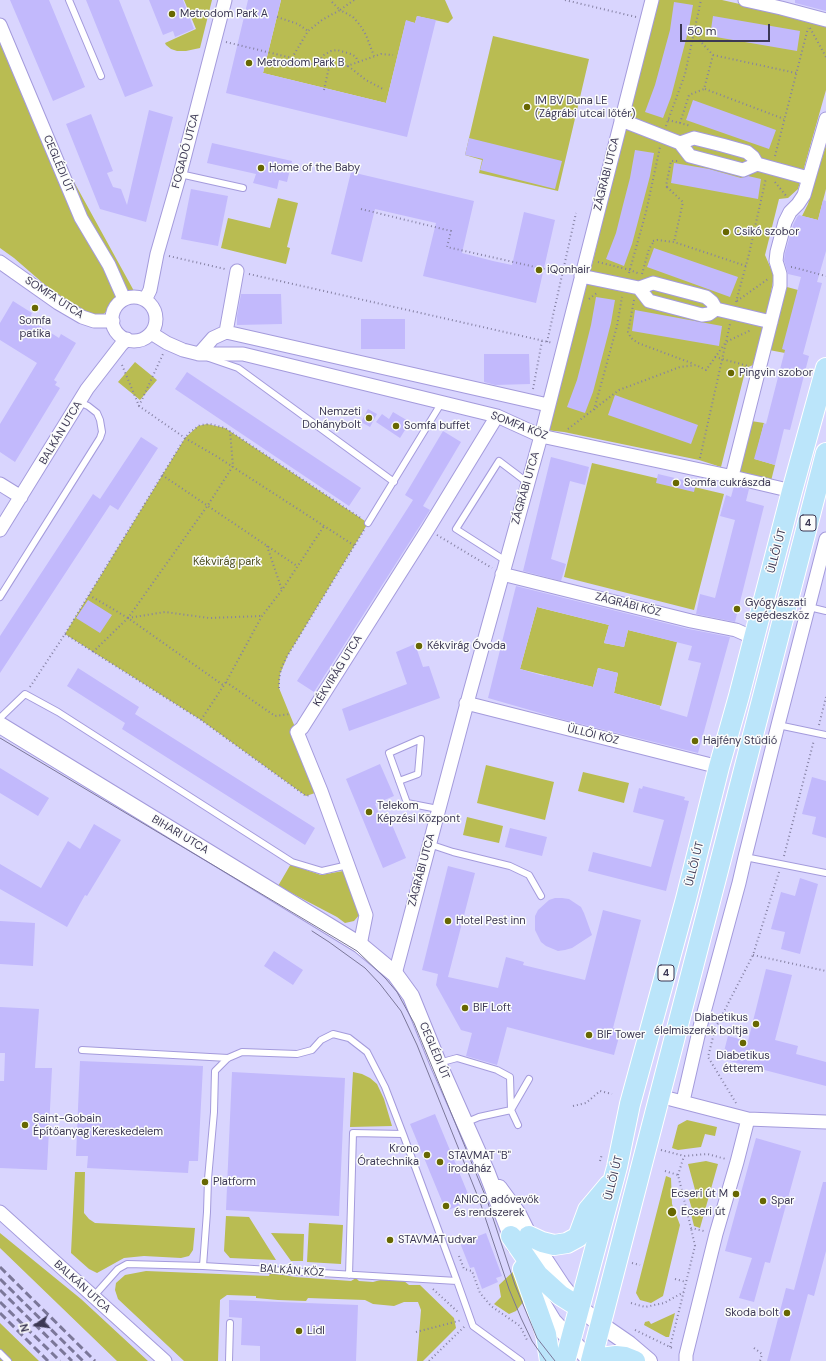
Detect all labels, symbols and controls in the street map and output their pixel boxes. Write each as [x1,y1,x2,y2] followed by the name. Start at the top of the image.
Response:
[180,7,268,21] place label: Metrodom Park A
[167,9,177,19] marker: Metrodom Park A
[682,16,772,42] scale bar
[687,23,716,39] text: 50 m
[257,56,344,70] place label: Metrodom Park B
[244,58,254,68] marker: Metrodom Park B
[535,94,635,120] place label: IM BV Duna LE (Zágrábi utcai lőtér)
[522,102,532,112] marker: IM BV Duna LE (Zágrábi utcai lőtér)
[170,112,202,190] street label: FOGADÓ UTCA
[40,133,76,195] street label: CEGLÉDI ÚT
[592,136,622,212] street label: ZÁGRÁBI UTCA
[269,161,360,175] place label: Home of the Baby
[256,163,266,173] marker: Home of the Baby
[734,225,799,239] place label: Csikó szobor
[721,227,731,237] marker: Csikó szobor
[547,263,590,277] place label: iQonhair
[534,265,544,275] marker: iQonhair
[22,274,86,322] street label: SOMFA UTCA
[30,303,40,313] marker: Somfa patika
[19,314,51,340] place label: Somfa patika
[739,366,813,380] place label: Pingvin szobor
[726,368,736,378] marker: Pingvin szobor
[37,399,85,467] street label: BALKÁN UTCA
[302,405,361,431] place label: Nemzeti Dohánybolt
[489,409,549,443] street label: SOMFA KÖZ
[364,413,374,423] marker: Nemzeti Dohánybolt
[404,419,470,433] place label: Somfa buffet
[391,421,401,431] marker: Somfa buffet
[509,450,543,526] street label: ZÁGRÁBI UTCA
[684,476,771,490] place label: Somfa cukrászda
[671,478,681,488] marker: Somfa cukrászda
[800,515,816,531] road number: 4
[765,527,789,575] street label: ÜLLŐI ÚT
[193,555,261,569] park label: Kékvirág park
[594,590,662,620] street label: ZÁGRÁBI KÖZ
[745,596,809,622] place label: Gyógyászati segédeszköz
[732,604,742,614] marker: Gyógyászati segédeszköz
[311,633,365,709] street label: KÉKVIRÁG UTCA
[427,639,506,653] place label: Kékvirág Óvoda
[414,641,424,651] marker: Kékvirág Óvoda
[566,722,620,748] street label: ÜLLŐI KÖZ
[703,734,777,748] place label: Hajfény Stűdió
[690,736,700,746] marker: Hajfény Stűdió
[377,799,460,825] place label: Telekom Képzési Központ
[364,807,374,817] marker: Telekom Képzési Központ
[149,813,211,857] street label: BIHARI UTCA
[406,832,438,908] street label: ZÁGRÁBI UTCA
[683,840,707,888] street label: ÜLLŐI ÚT
[456,914,526,928] place label: Hotel Pest inn
[443,916,453,926] marker: Hotel Pest inn
[658,965,674,981] road number: 4
[473,1001,511,1015] place label: BIF Loft
[460,1003,470,1013] marker: BIF Loft
[654,1011,748,1037] place label: Diabetikus élelmiszerek boltja
[751,1019,761,1029] marker: Diabetikus élelmiszerek boltja
[416,1020,452,1082] street label: CEGLÉDI ÚT
[597,1028,645,1042] place label: BIF Tower
[584,1030,594,1040] marker: BIF Tower
[738,1038,748,1048] marker: Diabetikus étterem
[716,1049,770,1075] place label: Diabetikus étterem
[33,1112,163,1138] place label: Saint-Gobain Építőanyag Kereskedelem
[20,1120,30,1130] marker: Saint-Gobain Építőanyag Kereskedelem
[357,1142,419,1168] place label: Krono Óratechnika
[448,1149,511,1175] place label: STAVMAT "B" irodaház
[422,1150,432,1160] marker: Krono Óratechnika
[602,1154,626,1202] street label: ÜLLŐI ÚT
[435,1157,445,1167] marker: STAVMAT "B" irodaház
[213,1175,256,1189] place label: Platform
[200,1177,210,1187] marker: Platform
[671,1187,728,1201] place label: Ecseri út M
[731,1189,741,1199] marker: Ecseri út M
[454,1193,539,1219] place label: ANICO adóvevők és rendszerek
[771,1194,794,1208] place label: Spar
[758,1196,768,1206] marker: Spar
[441,1201,451,1211] marker: ANICO adóvevők és rendszerek
[681,1205,726,1219] place label: Ecseri út
[666,1206,678,1218] marker: Ecseri út
[398,1233,477,1247] place label: STAVMAT udvar
[385,1235,395,1245] marker: STAVMAT udvar
[51,1258,113,1316] street label: BALKÁN UTCA
[259,1262,325,1280] street label: BALKÁN KÖZ
[16,1305,56,1345] north arrow
[725,1306,779,1320] place label: Skoda bolt
[782,1308,792,1318] marker: Skoda bolt
[17,1322,32,1333] text: N
[307,1324,325,1338] place label: Lidl
[294,1326,304,1336] marker: Lidl

